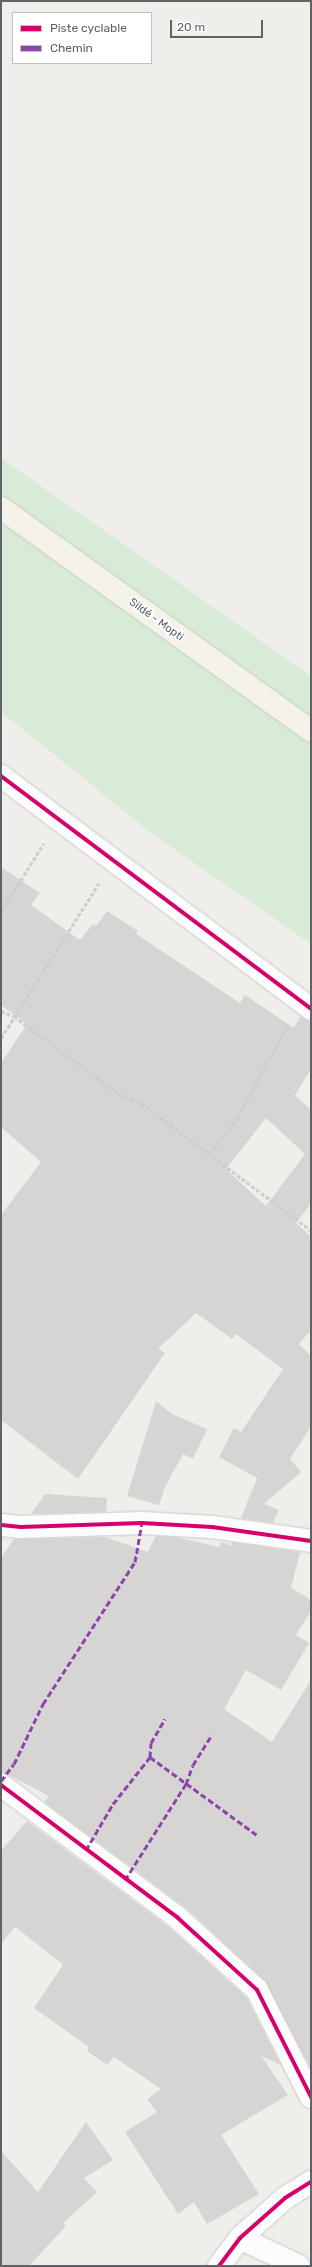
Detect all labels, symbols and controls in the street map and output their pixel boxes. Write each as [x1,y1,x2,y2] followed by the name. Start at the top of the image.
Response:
[12,12,152,64] legend
[172,12,265,38] scale bar
[177,20,205,34] text: 20 m
[50,21,127,35] text: Piste cyclable
[50,41,93,55] text: Chemin
[126,596,186,644] street label: Sildé - Mopti

